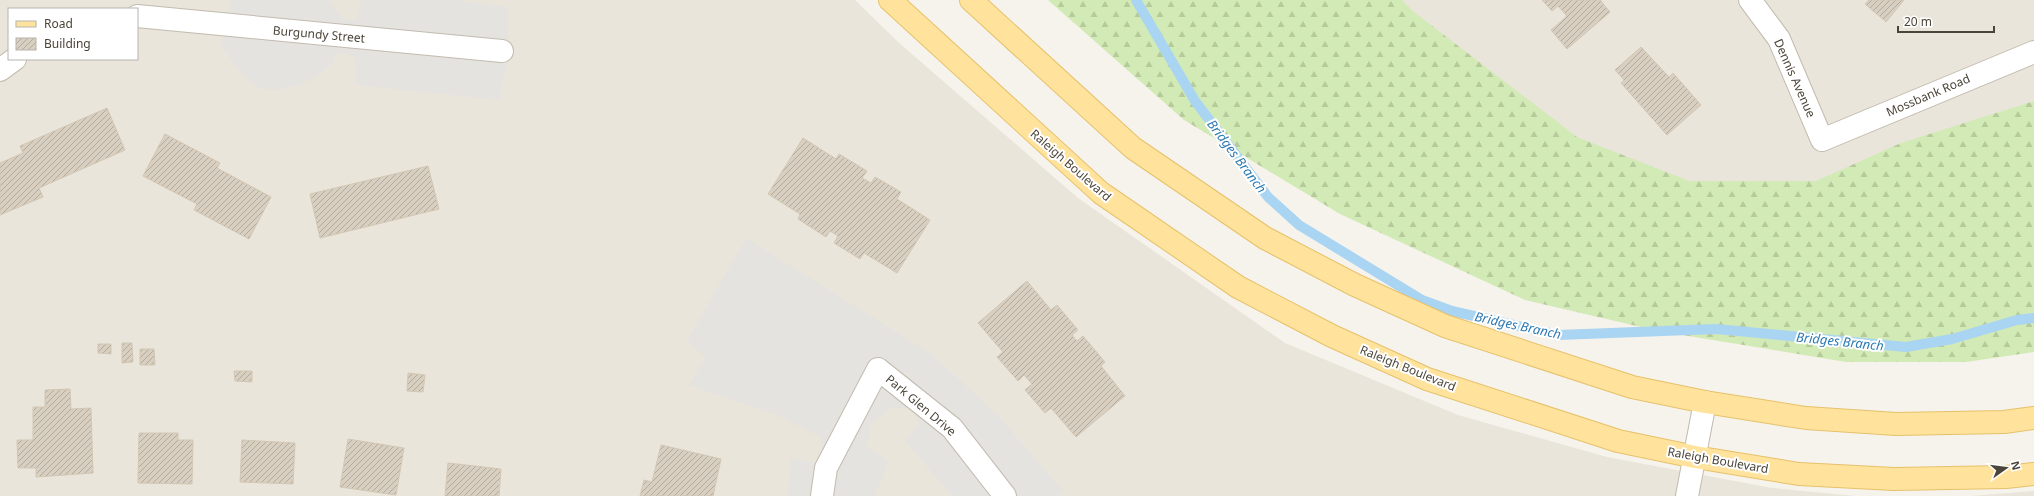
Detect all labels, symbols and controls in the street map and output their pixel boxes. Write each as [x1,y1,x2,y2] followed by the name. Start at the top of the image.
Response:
[8,8,138,60] legend
[1898,8,1994,34] scale bar
[1904,13,1932,30] text: 20 m
[44,15,73,32] text: Road
[272,22,366,47] street label: Burgundy Street
[44,35,91,52] text: Building
[1770,36,1820,120] street label: Dennis Avenue
[1883,70,1973,120] street label: Mossbank Road
[1203,115,1271,197] water label: Bridges Branch
[1027,125,1115,205] street label: Raleigh Boulevard
[1473,307,1563,343] water label: Bridges Branch
[1795,327,1885,355] water label: Bridges Branch
[1357,341,1459,395] street label: Raleigh Boulevard
[882,370,960,440] street label: Park Glen Drive
[1666,443,1770,477] street label: Raleigh Boulevard
[1986,448,2026,488] north arrow
[2008,459,2025,472] text: N

